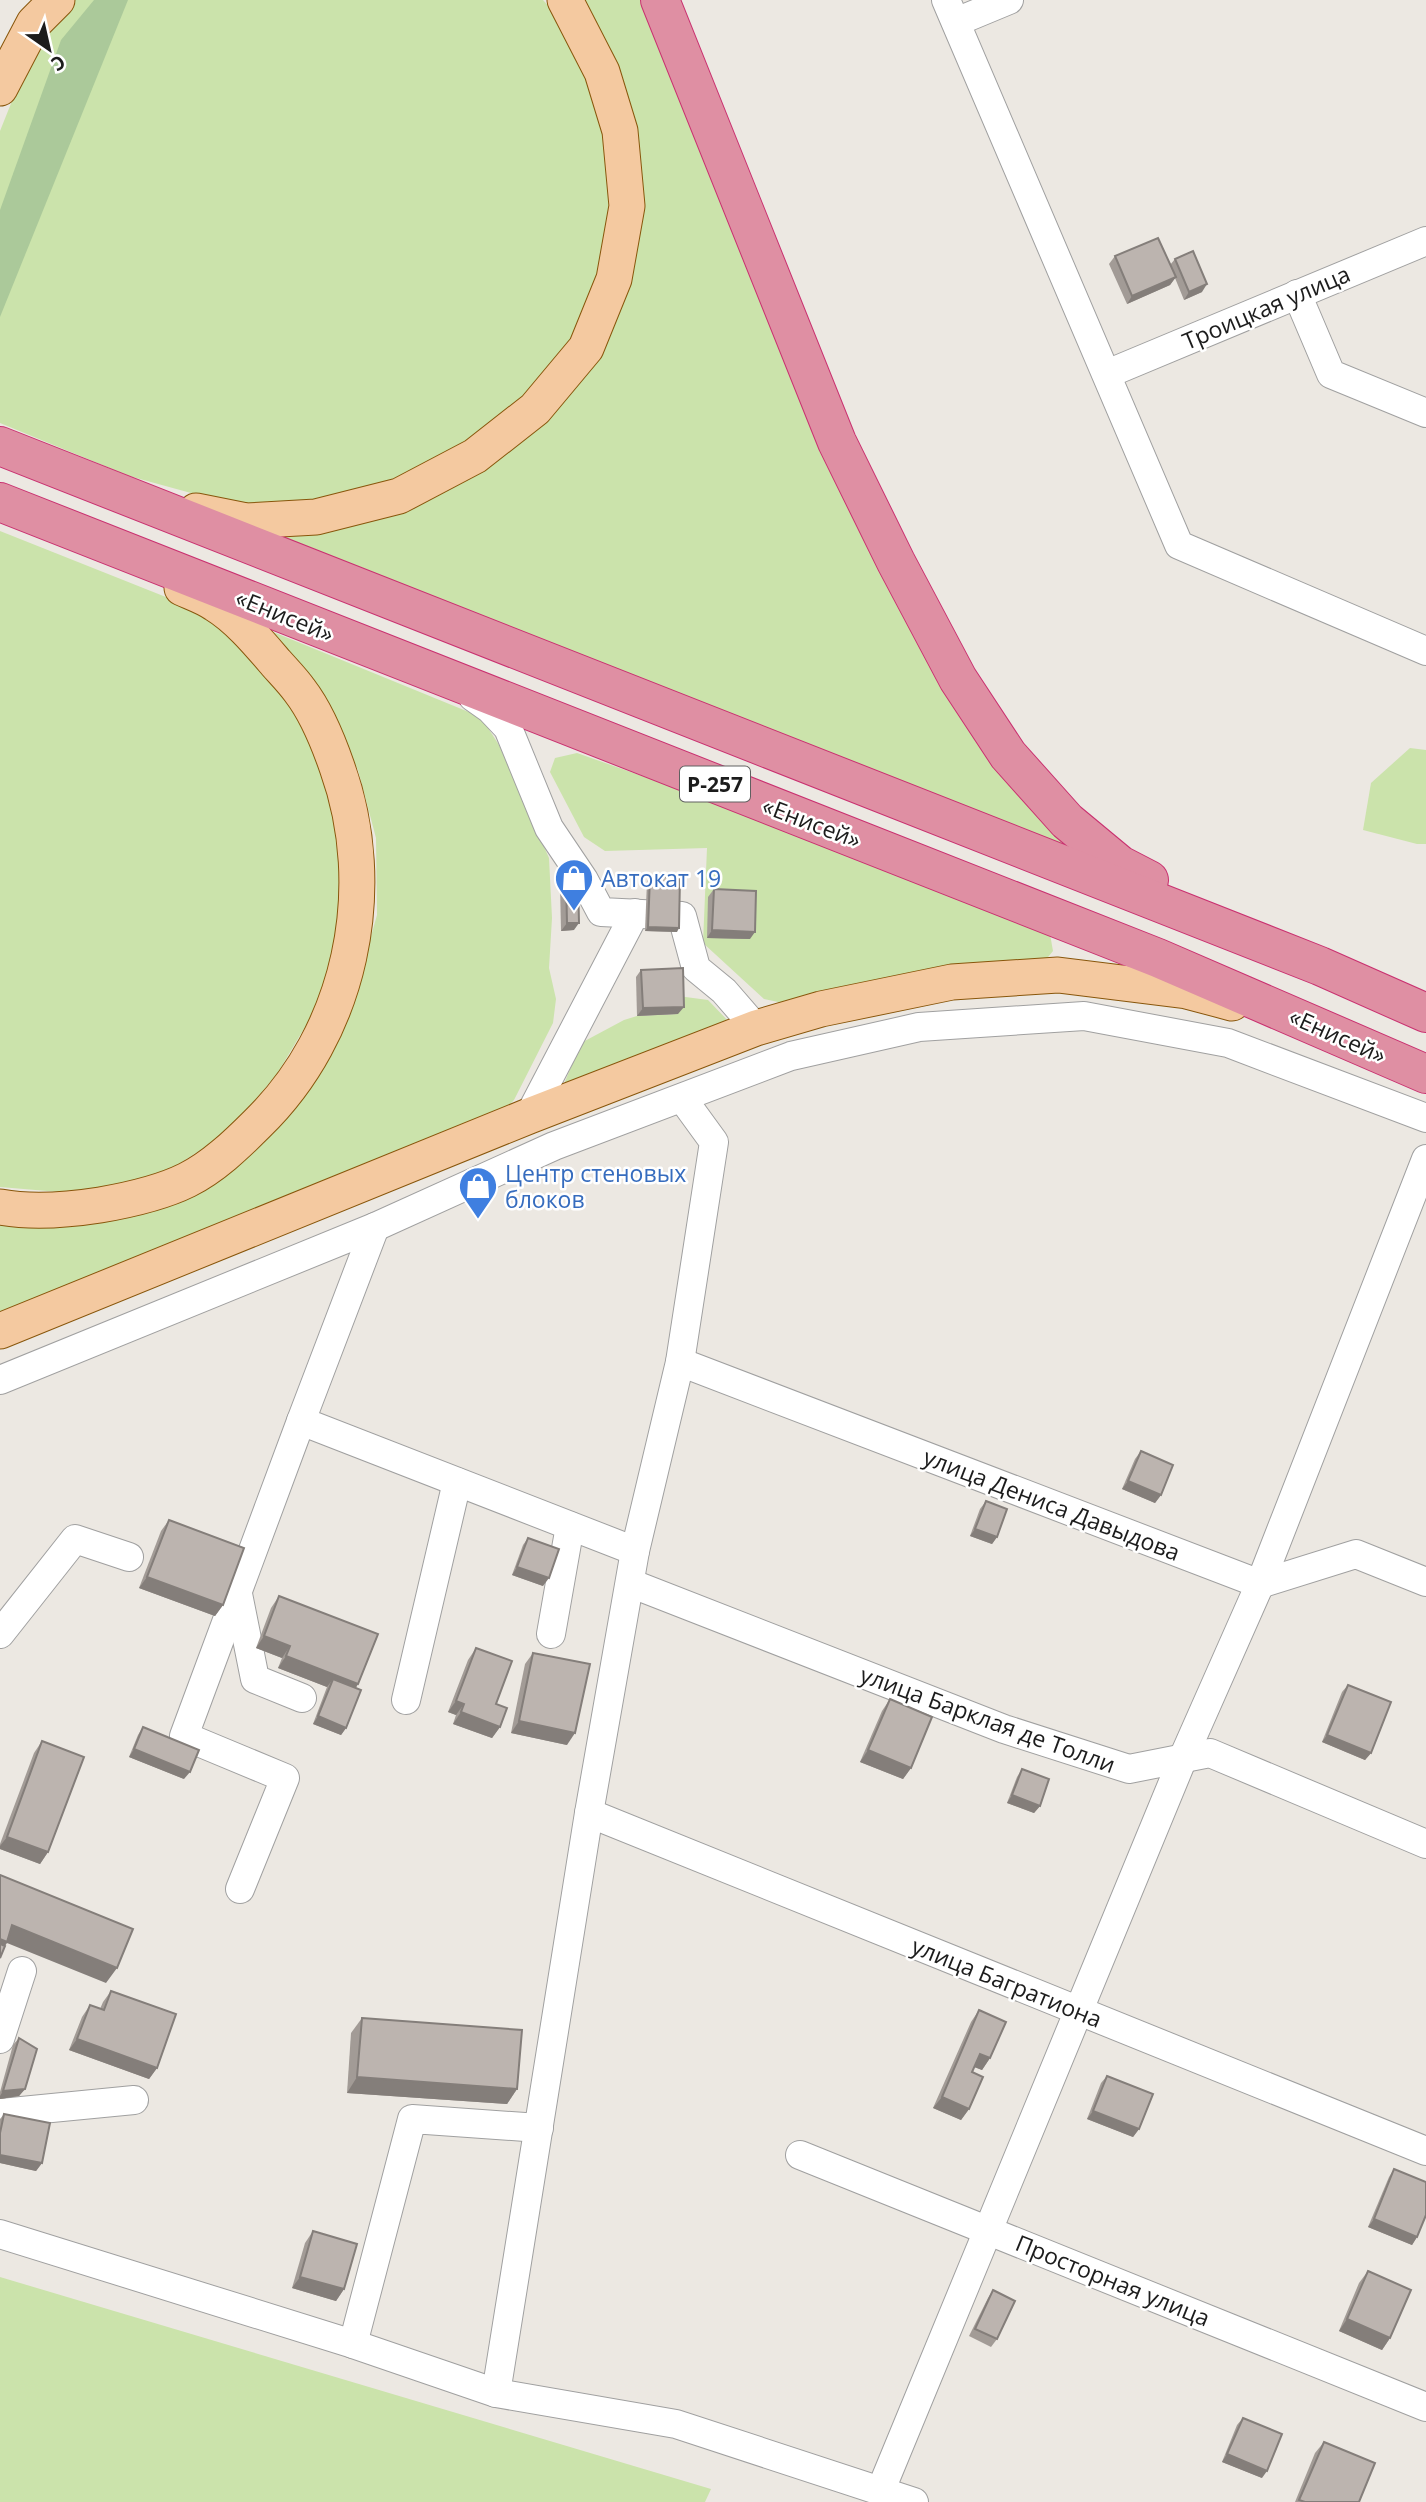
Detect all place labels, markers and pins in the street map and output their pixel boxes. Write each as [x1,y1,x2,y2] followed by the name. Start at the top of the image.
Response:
[553,857,595,912] shop icon: Автокат 19
[601,862,721,894] place label: Автокат 19
[505,1157,686,1215] place label: Центр стеновых блоков
[457,1165,499,1220] shop icon: Центр стеновых блоков

